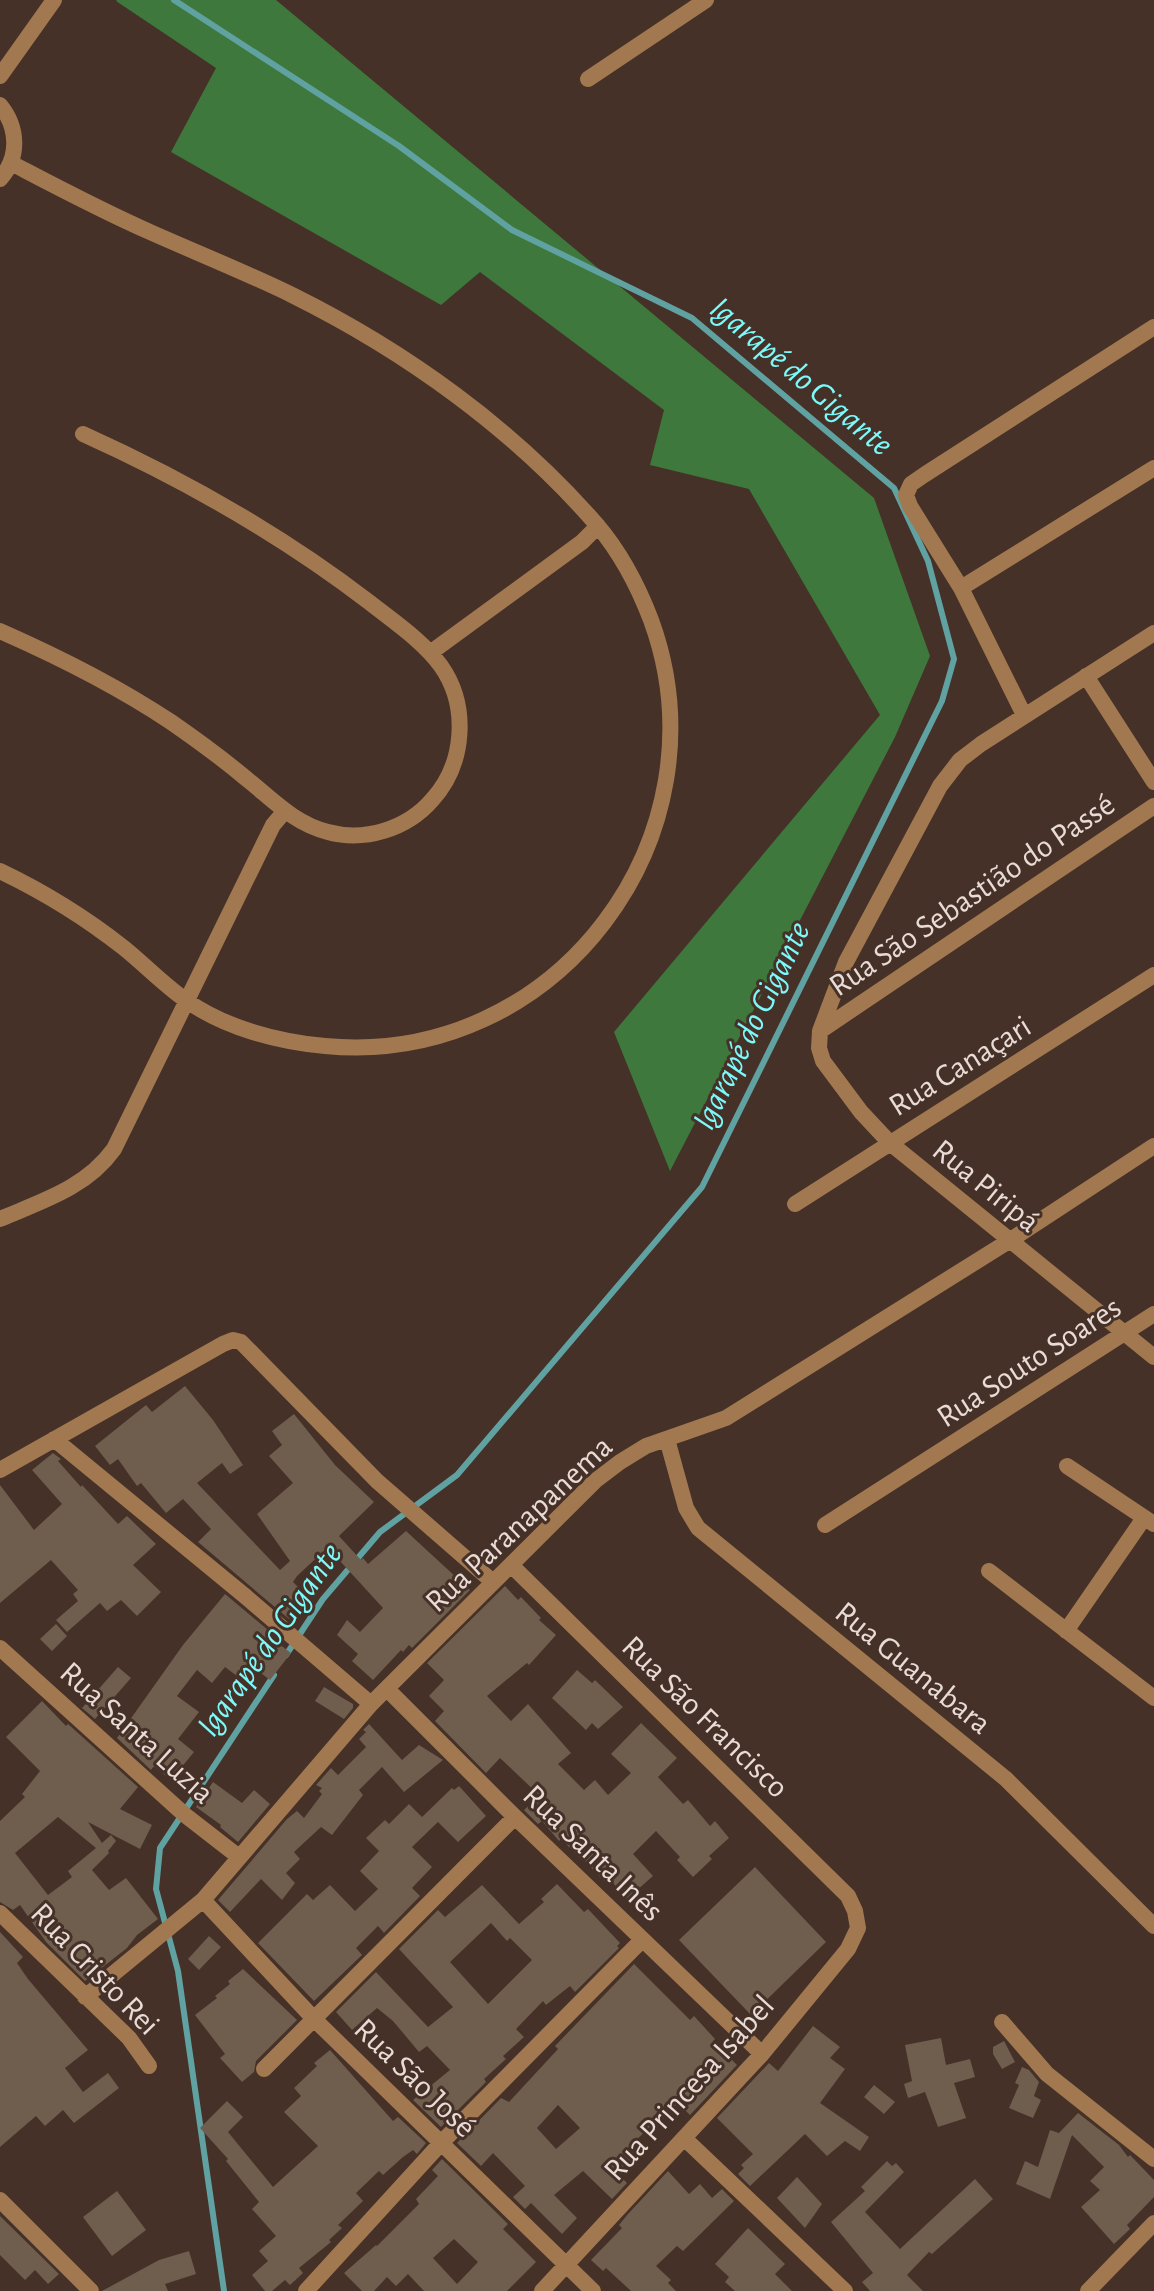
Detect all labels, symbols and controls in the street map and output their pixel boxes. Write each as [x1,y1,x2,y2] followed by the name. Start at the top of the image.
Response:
[703,291,899,463] water label: Igarapé do Gigante
[824,788,1120,1002] street label: Rua São Sebastião do Passé
[687,917,817,1135] water label: Igarapé do Gigante
[883,1010,1037,1122] street label: Rua Canaçari
[927,1134,1045,1238] street label: Rua Piripá
[931,1291,1127,1433] street label: Rua Souto Soares
[420,1430,618,1618] street label: Rua Paranapanema
[191,1537,349,1743] water label: Igarapé do Gigante
[829,1596,997,1740] street label: Rua Guanabara
[616,1630,794,1804] street label: Rua São Francisco
[54,1656,220,1810] street label: Rua Santa Luzia
[517,1779,669,1927] street label: Rua Santa Inês
[25,1897,165,2041] street label: Rua Cristo Rei
[598,1989,780,2187] street label: Rua Princesa Isabel
[348,2013,482,2143] street label: Rua São José

